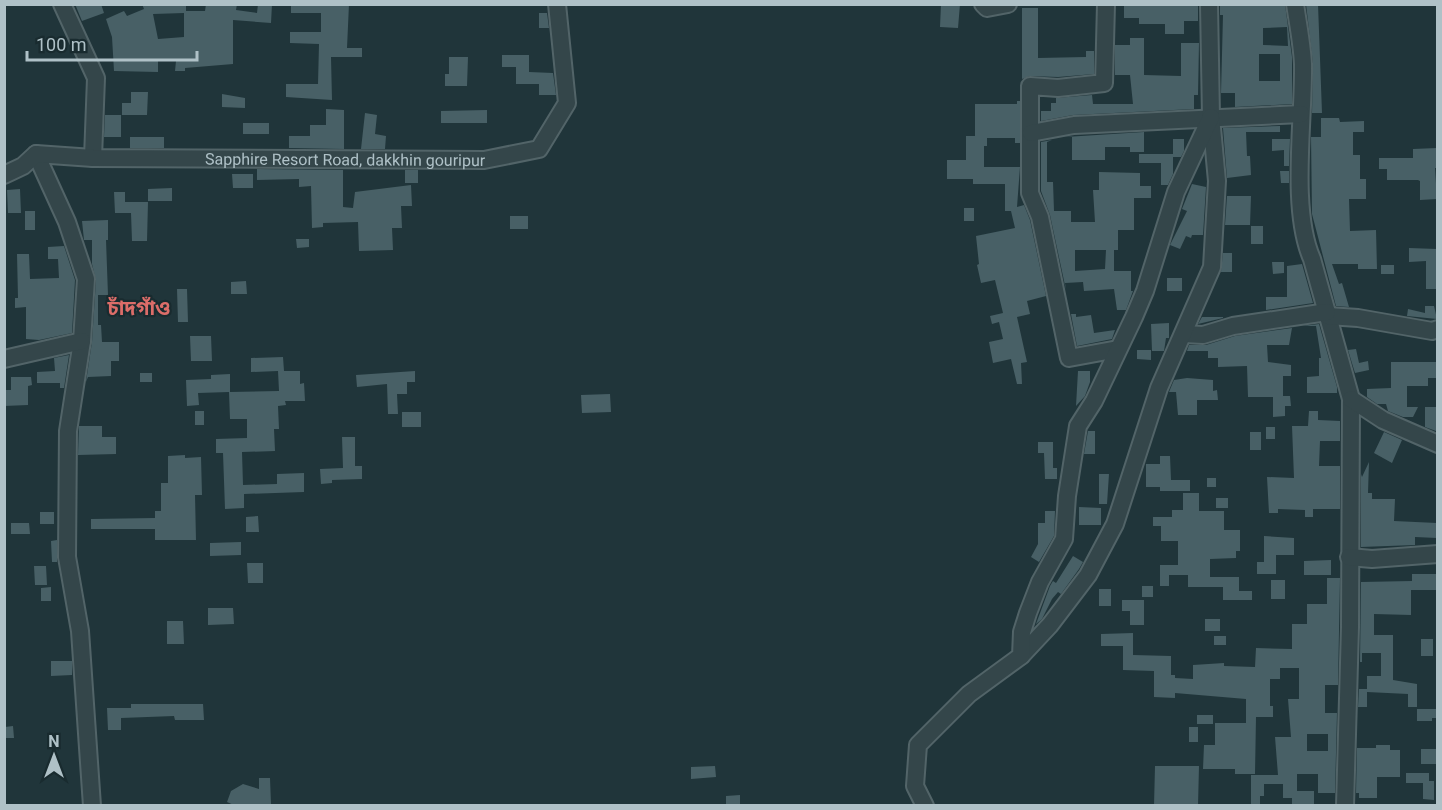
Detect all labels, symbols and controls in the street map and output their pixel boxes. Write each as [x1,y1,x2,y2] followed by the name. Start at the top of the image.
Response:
[27,24,196,62] scale bar
[36,34,87,55] text: 100 m
[205,150,486,170] street label: Sapphire Resort Road, dakkhin gouripur
[107,296,170,320] district label: চাঁদগাঁও
[24,726,84,786] north arrow
[48,732,60,751] text: N

